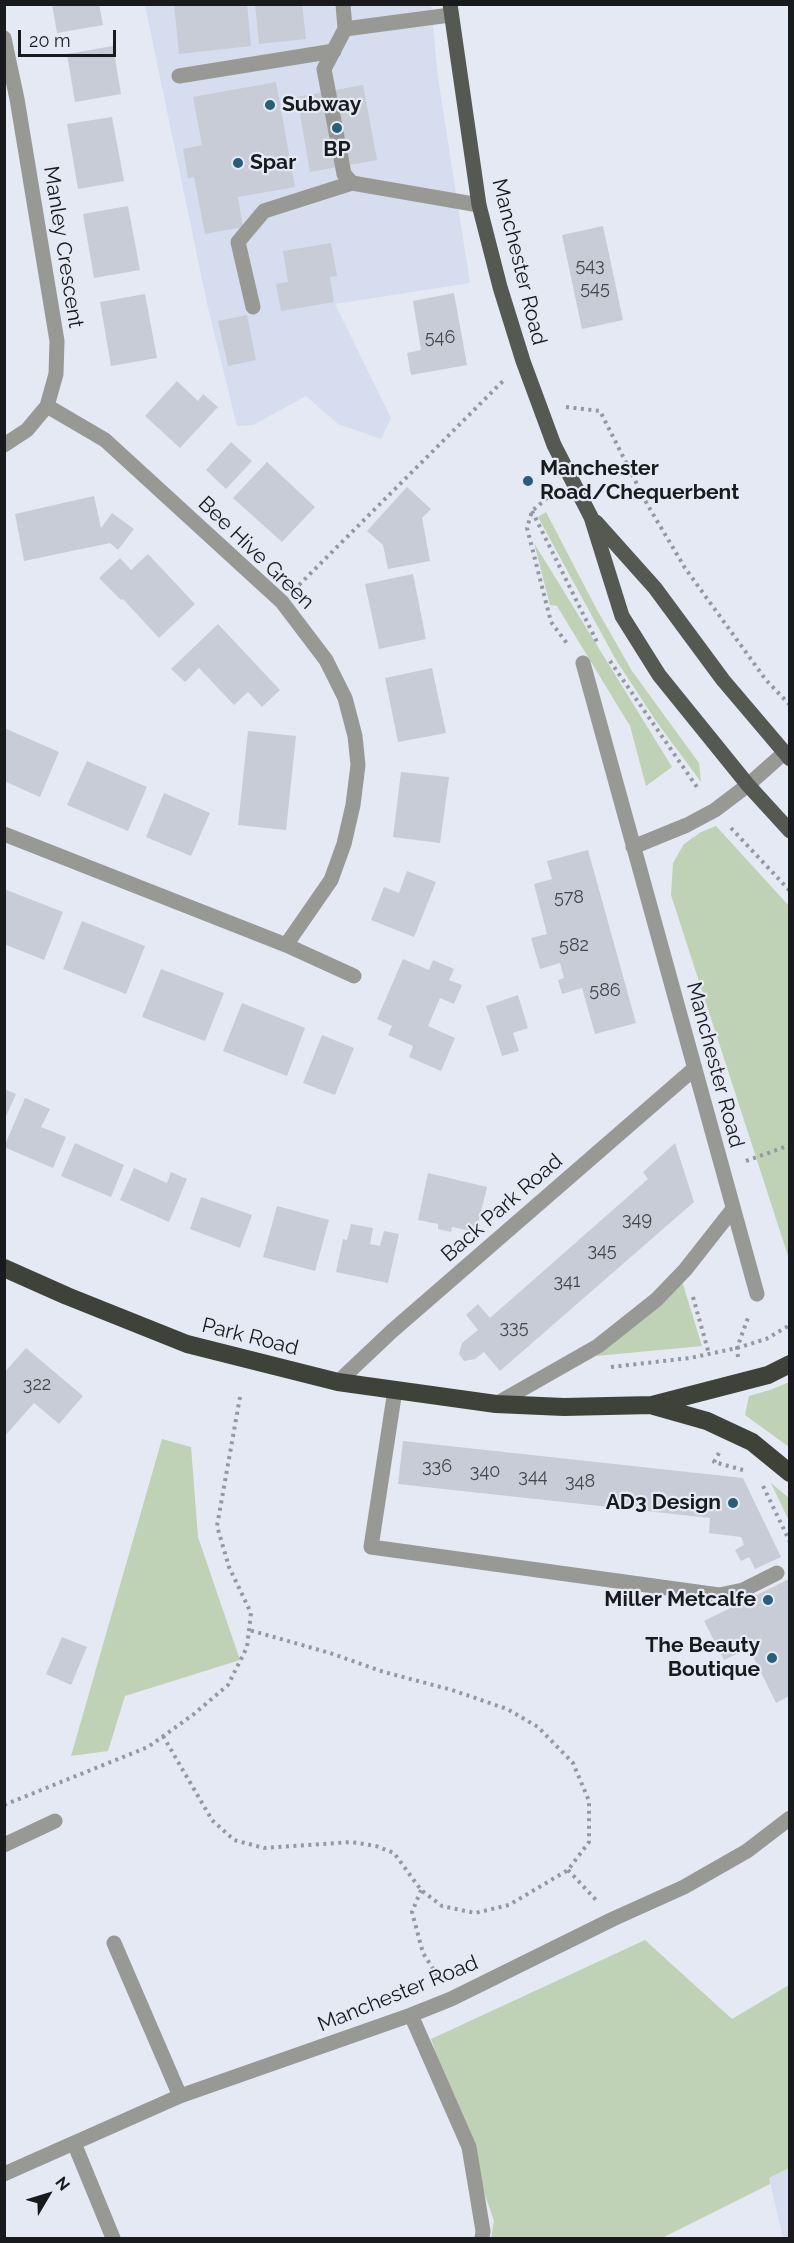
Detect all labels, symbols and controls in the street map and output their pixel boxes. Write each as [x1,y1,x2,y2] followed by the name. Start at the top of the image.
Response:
[21,18,118,56] scale bar
[29,30,71,51] text: 20 m
[282,92,361,118] place label: Subway
[263,98,277,112] marker: Subway
[330,121,344,135] marker: BP
[323,137,351,163] place label: BP
[250,150,296,176] place label: Spar
[231,156,245,170] marker: Spar
[38,164,88,330] street label: Manley Crescent
[486,176,552,348] street label: Manchester Road
[575,255,605,277] house number: 543
[580,278,610,300] house number: 545
[425,327,455,349] house number: 546
[540,456,739,506] place label: Manchester Road/Chequerbent
[521,474,535,488] marker: Manchester Road/Chequerbent
[193,491,319,615] street label: Bee Hive Green
[554,887,584,909] house number: 578
[559,935,589,957] house number: 582
[681,979,749,1151] street label: Manchester Road
[589,980,621,1002] house number: 586
[436,1149,568,1267] street label: Back Park Road
[622,1209,652,1231] house number: 349
[587,1240,617,1262] house number: 345
[553,1271,581,1293] house number: 341
[199,1313,301,1361] street label: Park Road
[499,1317,529,1339] house number: 335
[23,1374,51,1396] house number: 322
[422,1456,452,1478] house number: 336
[470,1461,500,1483] house number: 340
[518,1466,548,1488] house number: 344
[565,1471,595,1493] house number: 348
[606,1490,721,1516] place label: AD3 Design
[726,1496,740,1510] marker: AD3 Design
[604,1587,756,1613] place label: Miller Metcalfe
[761,1593,775,1607] marker: Miller Metcalfe
[645,1633,760,1683] place label: The Beauty Boutique
[765,1651,779,1665] marker: The Beauty Boutique
[314,1950,482,2038] street label: Manchester Road
[18,2165,78,2225] north arrow
[51,2173,74,2194] text: N

